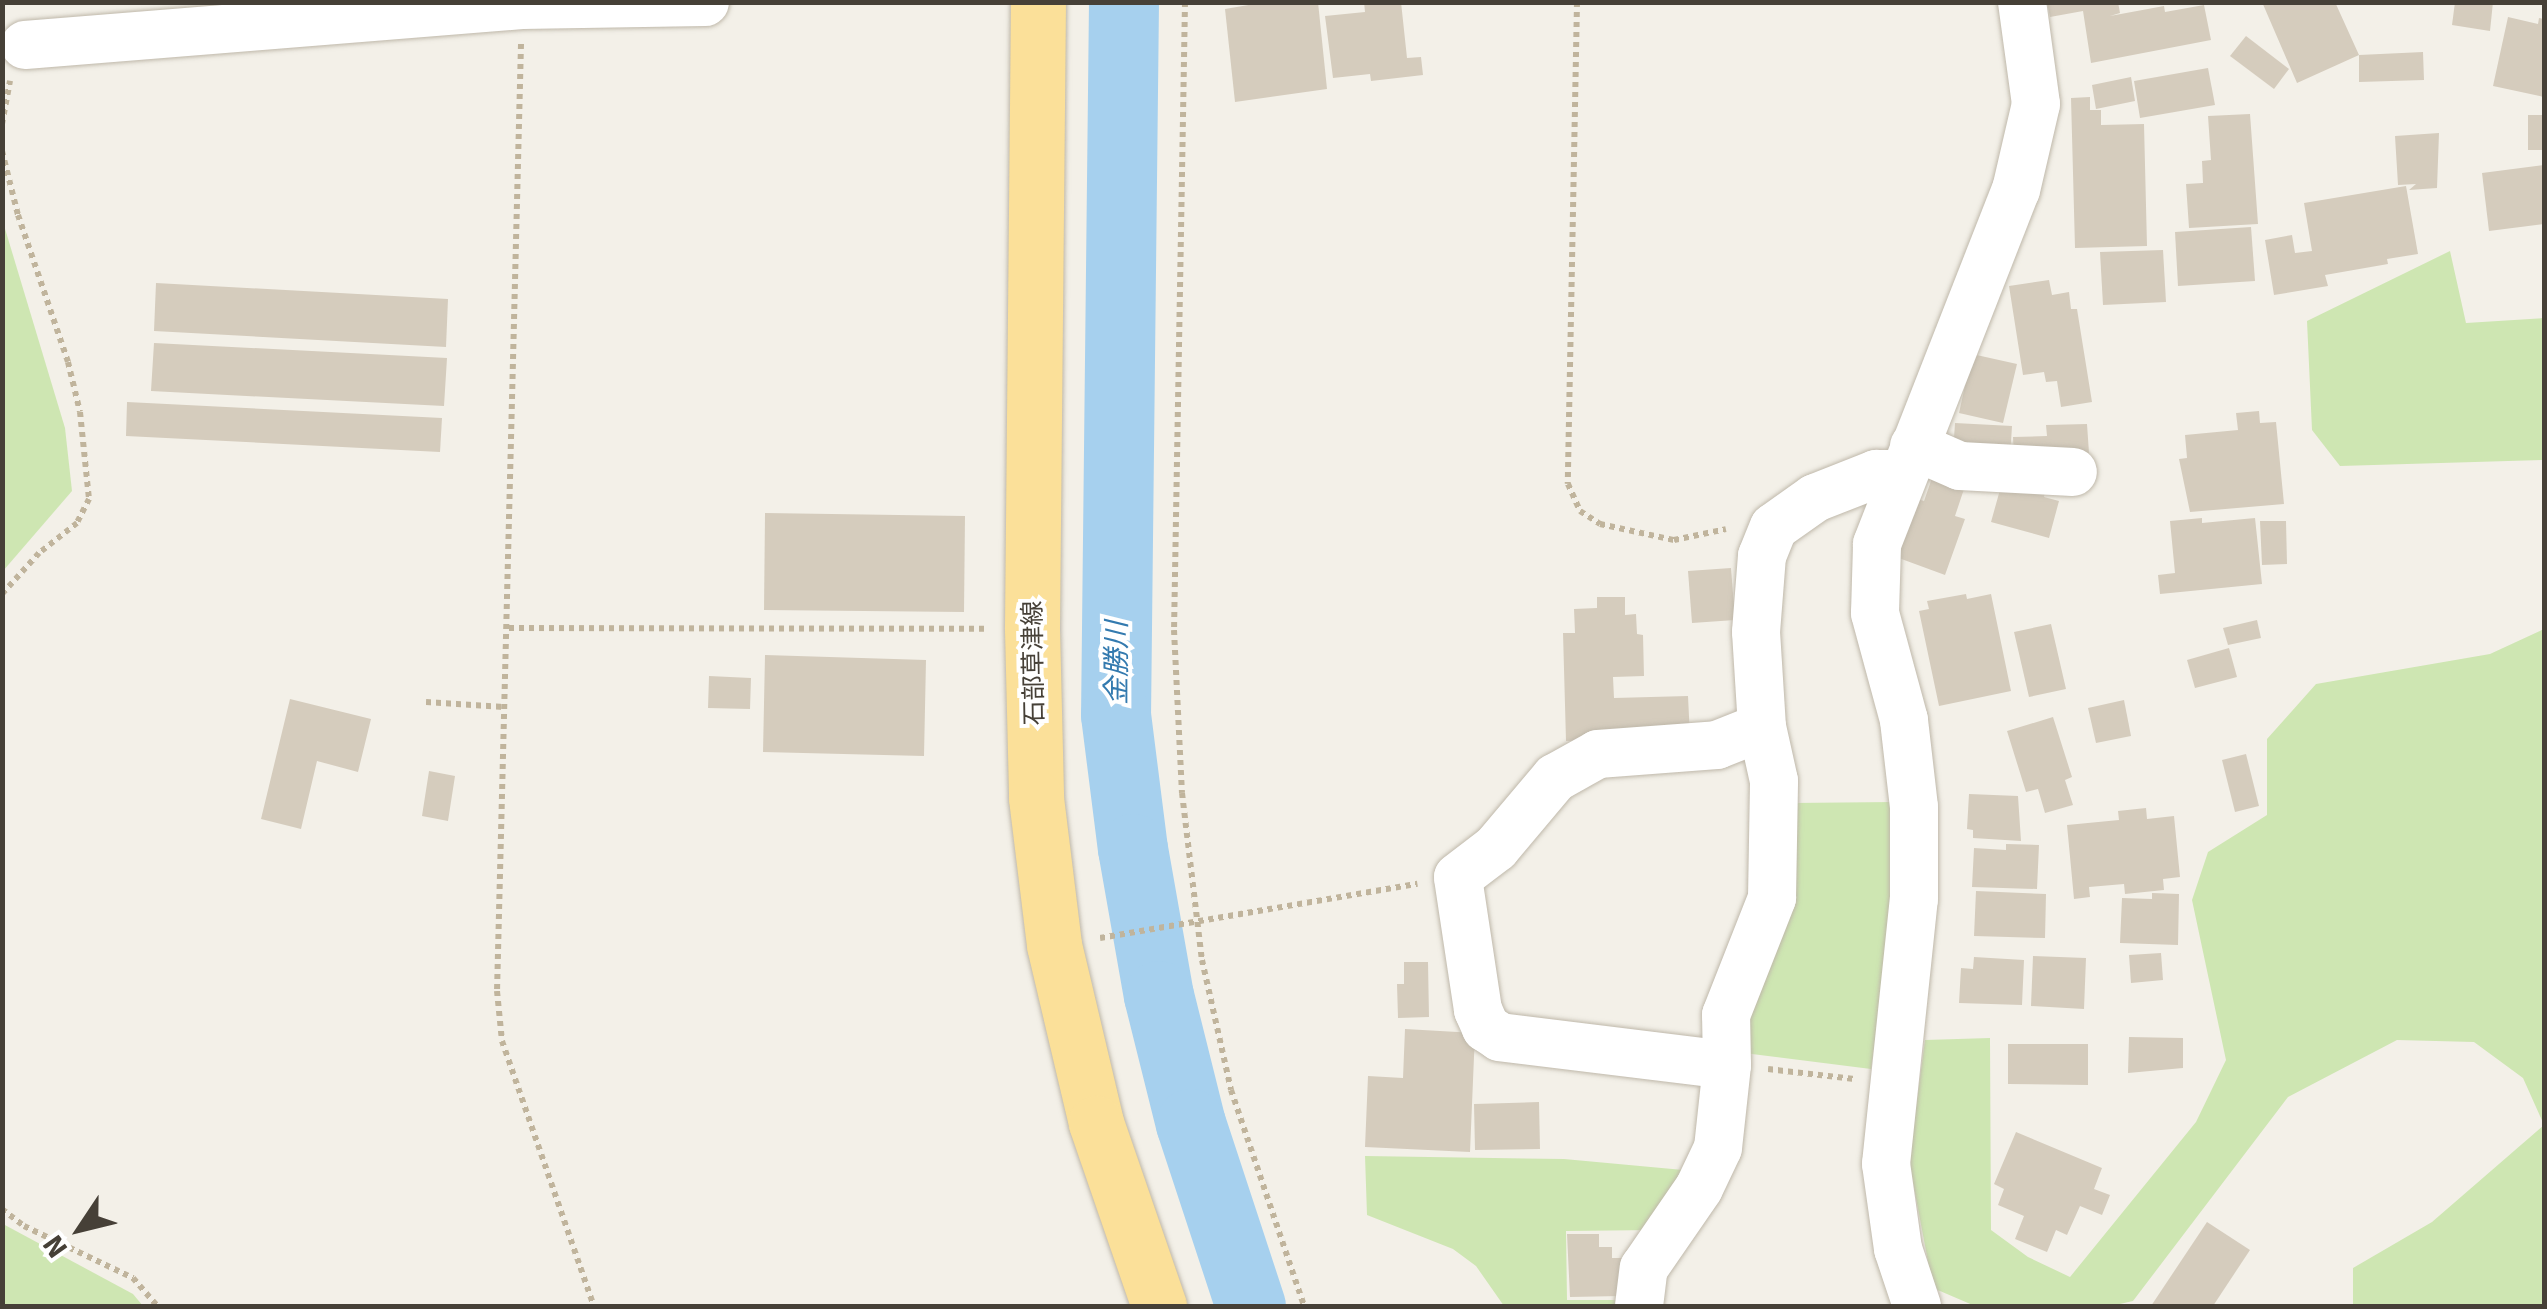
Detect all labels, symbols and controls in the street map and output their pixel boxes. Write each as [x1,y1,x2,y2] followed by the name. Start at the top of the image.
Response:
[1018,600,1050,726] street label: 石部草津線
[1100,621,1134,705] water label: 金勝川
[30,1179,130,1279] north arrow
[36,1228,75,1264] text: N

